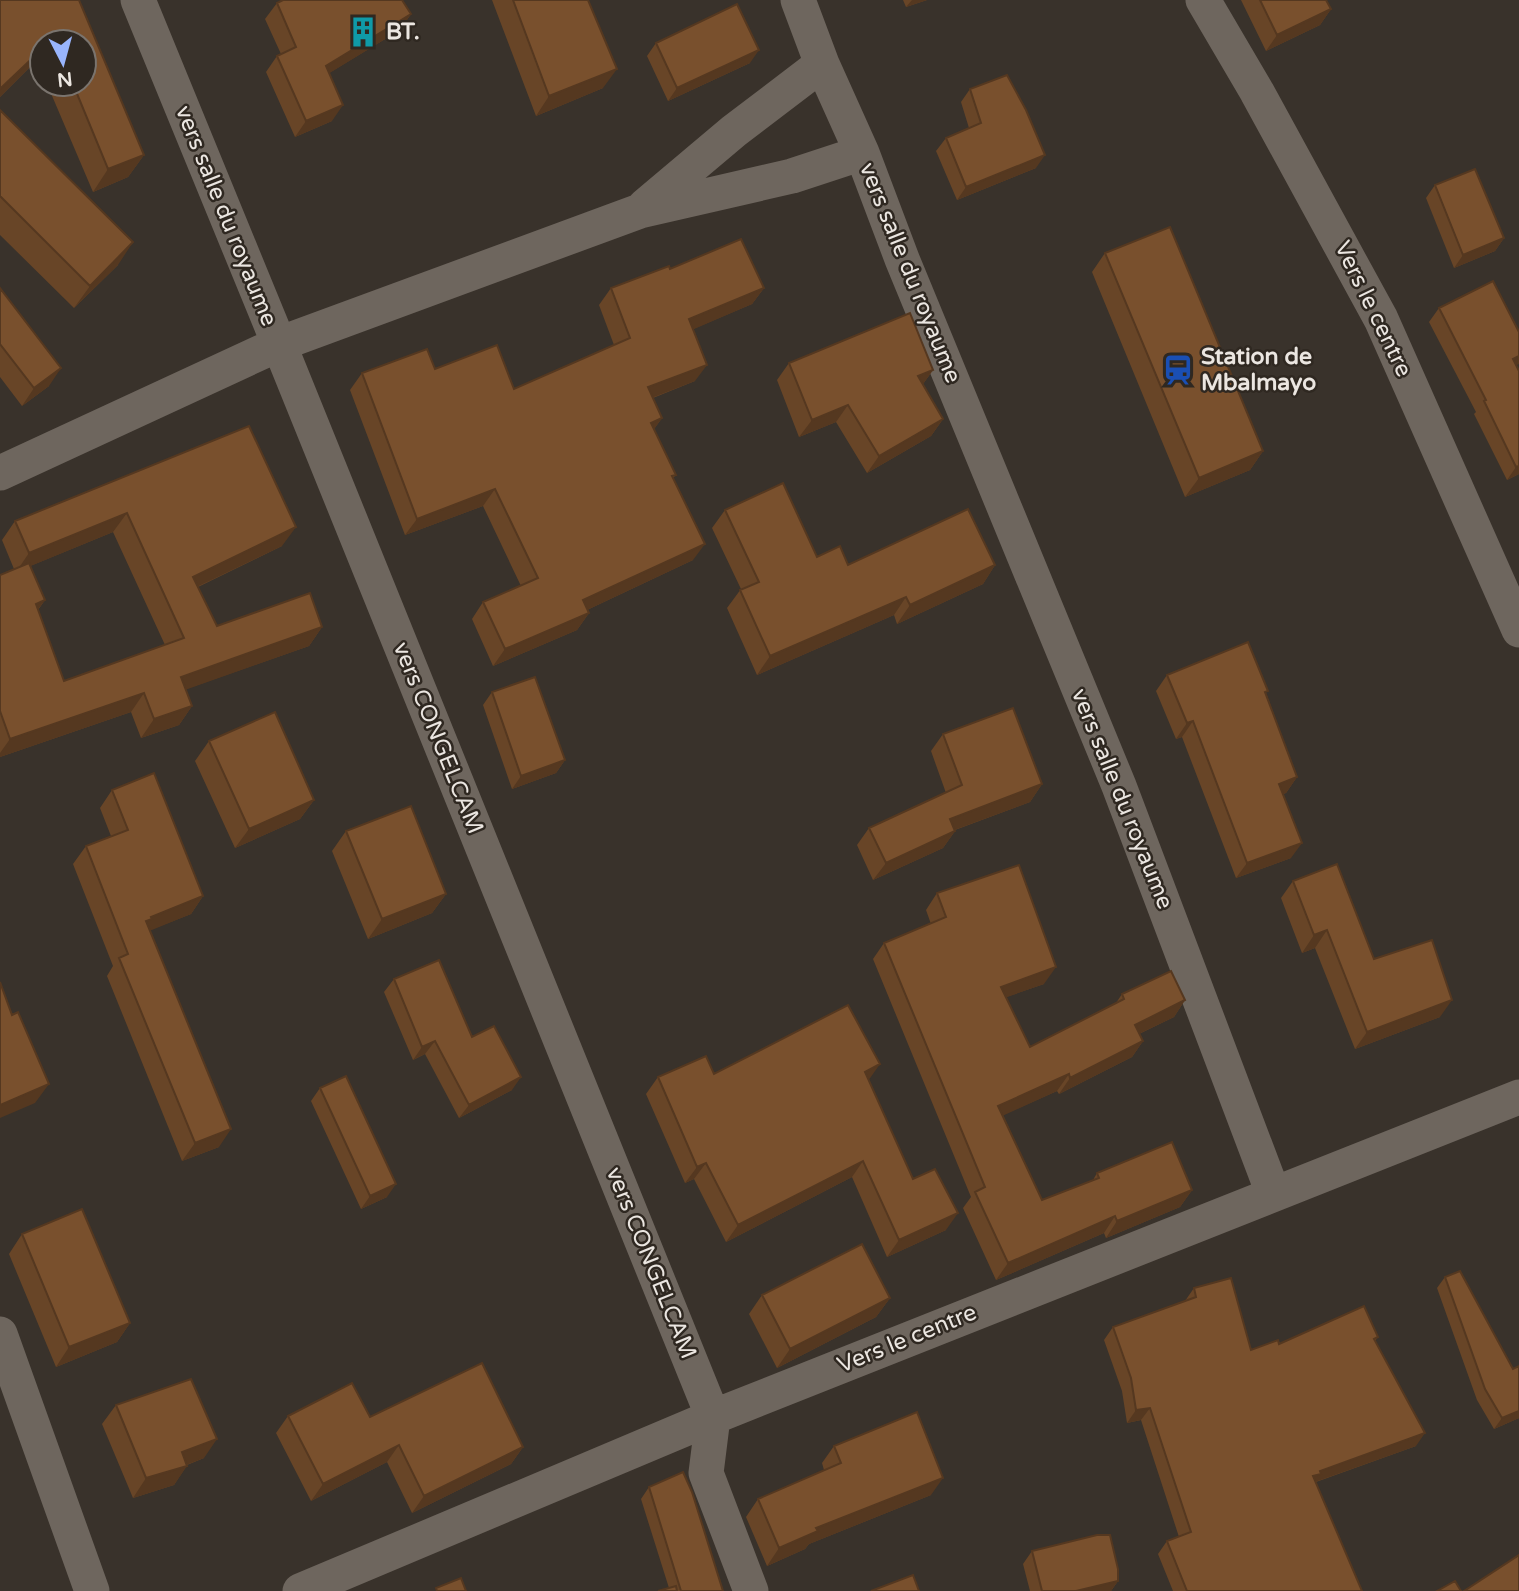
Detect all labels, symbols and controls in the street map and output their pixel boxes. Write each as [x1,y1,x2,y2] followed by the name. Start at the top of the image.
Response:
[346,15,380,49] building icon: BT.
[386,18,420,46] place label: BT.
[28,28,98,98] north arrow
[56,67,73,91] text: N
[169,102,283,330] street label: vers salle du royaume
[853,159,967,387] street label: vers salle du royaume
[1328,237,1418,381] street label: Vers le centre
[1201,343,1316,397] place label: Station de Mbalmayo
[1161,353,1195,387] station icon: Station de Mbalmayo
[387,638,489,838] street label: vers CONGELCAM
[1065,685,1179,913] street label: vers salle du royaume
[600,1163,702,1363] street label: vers CONGELCAM
[833,1298,981,1380] street label: Vers le centre

